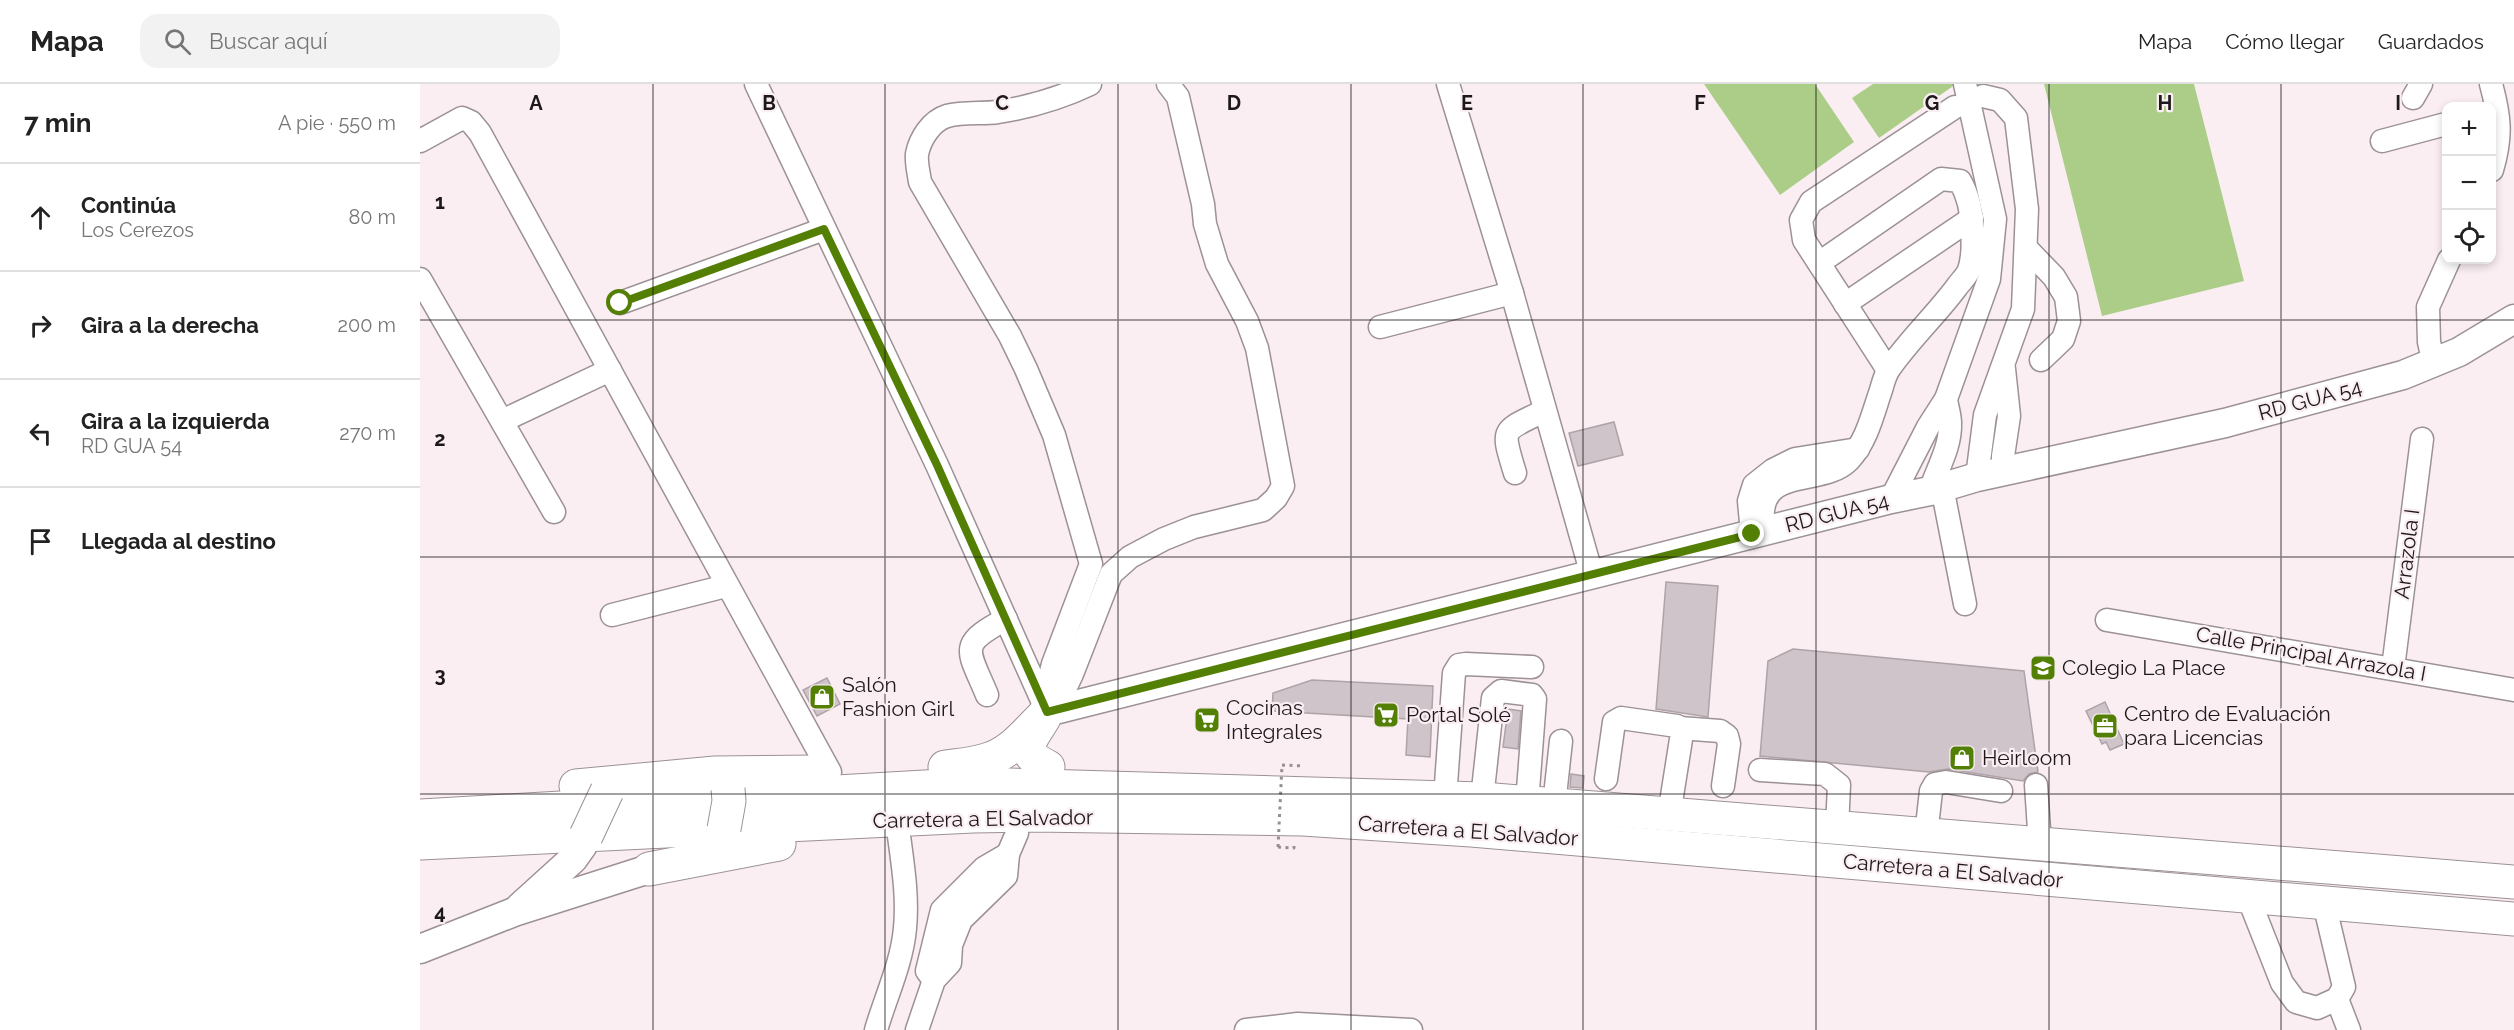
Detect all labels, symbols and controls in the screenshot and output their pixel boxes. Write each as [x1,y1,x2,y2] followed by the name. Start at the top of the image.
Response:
[140,14,560,68] search box
[30,25,104,58] text: Mapa
[161,25,194,58] icon: search
[209,28,328,54] text: Buscar aquí
[2138,29,2192,54] text: Mapa
[2225,29,2345,54] text: Cómo llegar
[2378,29,2484,54] text: Guardados
[529,91,543,115] text: A
[762,91,776,115] text: B
[995,91,1009,115] text: C
[1227,91,1241,115] text: D
[1461,91,1473,115] text: E
[1694,91,1706,115] text: F
[1925,91,1939,115] text: G
[2158,91,2172,115] text: H
[2395,91,2401,115] text: I
[2442,102,2496,264] map controls
[2442,102,2496,156] button: +
[24,108,91,138] text: 7 min
[278,111,396,135] text: A pie · 550 m
[2442,156,2496,210] button: −
[435,190,445,214] text: 1
[81,192,176,218] text: Continúa
[24,201,57,234] icon: ahead
[348,205,396,229] text: 80 m
[2442,210,2496,264] button: locate
[81,218,194,242] text: Los Cerezos
[606,289,632,315] route start
[24,309,57,342] icon: right
[81,312,259,338] text: Gira a la derecha
[338,313,396,337] text: 200 m
[2255,374,2364,425] street label: RD GUA 54
[81,408,270,434] text: Gira a la izquierda
[24,417,57,450] icon: left
[339,421,396,445] text: 270 m
[434,427,446,451] text: 2
[81,434,182,458] text: RD GUA 54
[1782,488,1891,537] street label: RD GUA 54
[2389,507,2424,600] street label: Arrazola I
[1738,520,1764,546] route end
[24,525,57,558] icon: arrive
[81,528,276,554] text: Llegada al destino
[2194,621,2428,686] street label: Calle Principal Arrazola I
[2028,653,2058,683] school or university icon: Colegio La Place
[2062,655,2225,680] place label: Colegio La Place
[434,663,446,687] text: 3
[842,672,954,721] place label: Salón Fashion Girl
[807,682,837,712] shop icon: Salón Fashion Girl
[1226,695,1322,744] place label: Cocinas Integrales
[1371,700,1401,730] supermarket icon: Portal Solé
[2124,701,2331,750] place label: Centro de Evaluación para Licencias
[1406,702,1511,727] place label: Portal Solé
[1192,705,1222,735] supermarket icon: Cocinas Integrales
[2090,711,2120,741] office icon: Centro de Evaluación para Licencias
[1947,743,1977,773] shop icon: Heirloom
[1982,745,2072,770] place label: Heirloom
[872,804,1094,833] street label: Carretera a El Salvador
[1357,810,1580,851] street label: Carretera a El Salvador
[1842,848,2065,893] street label: Carretera a El Salvador
[434,900,446,924] text: 4

